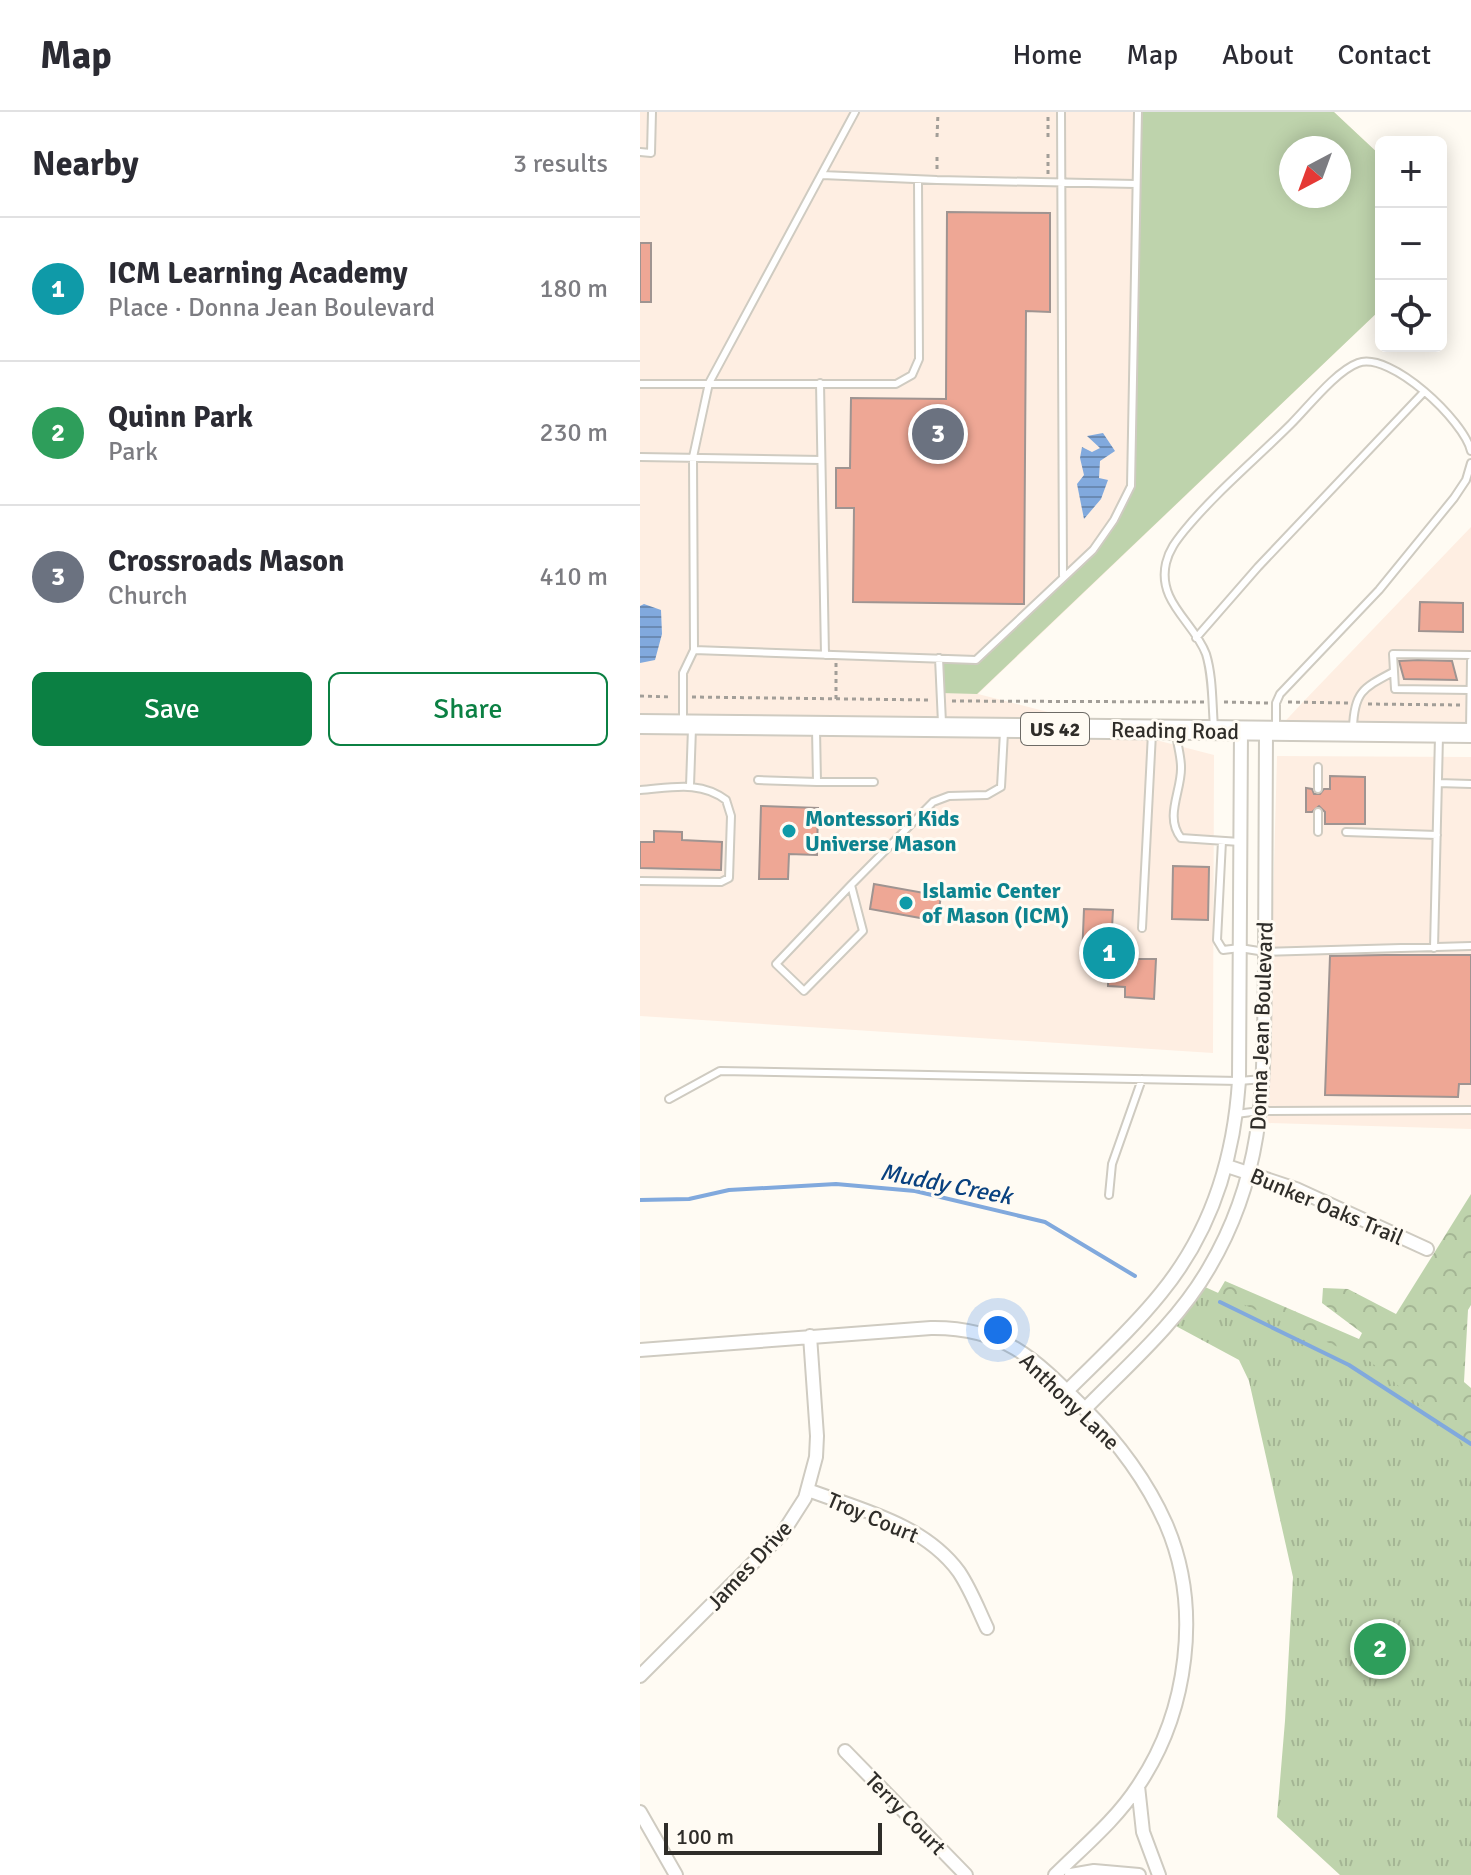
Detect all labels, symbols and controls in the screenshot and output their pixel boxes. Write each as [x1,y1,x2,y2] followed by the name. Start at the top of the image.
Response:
[40,32,112,79] text: Map
[1013,38,1082,72] text: Home
[1126,38,1178,72] text: Map
[1222,38,1294,72] text: About
[1338,38,1431,72] text: Contact
[1279,136,1351,208] north arrow
[1375,136,1447,352] map controls
[1375,136,1447,208] button: +
[32,143,139,185] text: Nearby
[513,148,608,180] text: 3 results
[1375,208,1447,280] button: −
[108,255,408,292] text: ICM Learning Academy
[51,273,65,305] text: 1
[539,273,608,305] text: 180 m
[1375,280,1447,352] button: locate
[108,292,435,324] text: Place · Donna Jean Boulevard
[108,399,253,436] text: Quinn Park
[912,404,964,464] pin: 3
[51,417,65,449] text: 2
[539,417,608,449] text: 230 m
[108,436,158,468] text: Park
[108,543,344,580] text: Crossroads Mason
[51,561,65,593] text: 3
[539,561,608,593] text: 410 m
[108,580,188,612] text: Church
[32,672,312,746] button: Save
[328,672,608,746] button: Share
[1021,713,1089,745] road number: US 42
[1111,716,1239,745] street label: Reading Road
[805,805,959,857] place label: Montessori Kids Universe Mason
[780,822,798,840] marker: Montessori Kids Universe Mason
[922,877,1069,929] place label: Islamic Center of Mason (ICM)
[897,894,915,912] marker: Islamic Center of Mason (ICM)
[1244,921,1279,1131] street label: Donna Jean Boulevard
[1083,923,1135,983] pin: 1
[878,1157,1016,1212] water label: Muddy Creek
[1246,1162,1408,1251] street label: Bunker Oaks Trail
[978,1310,1018,1350] your location
[1014,1347,1125,1456] street label: Anthony Lane
[823,1486,923,1549] street label: Troy Court
[701,1515,798,1616] street label: James Drive
[1354,1619,1406,1679] pin: 2
[860,1766,952,1861] street label: Terry Court
[664,1819,882,1855] scale bar
[676,1823,734,1850] text: 100 m

